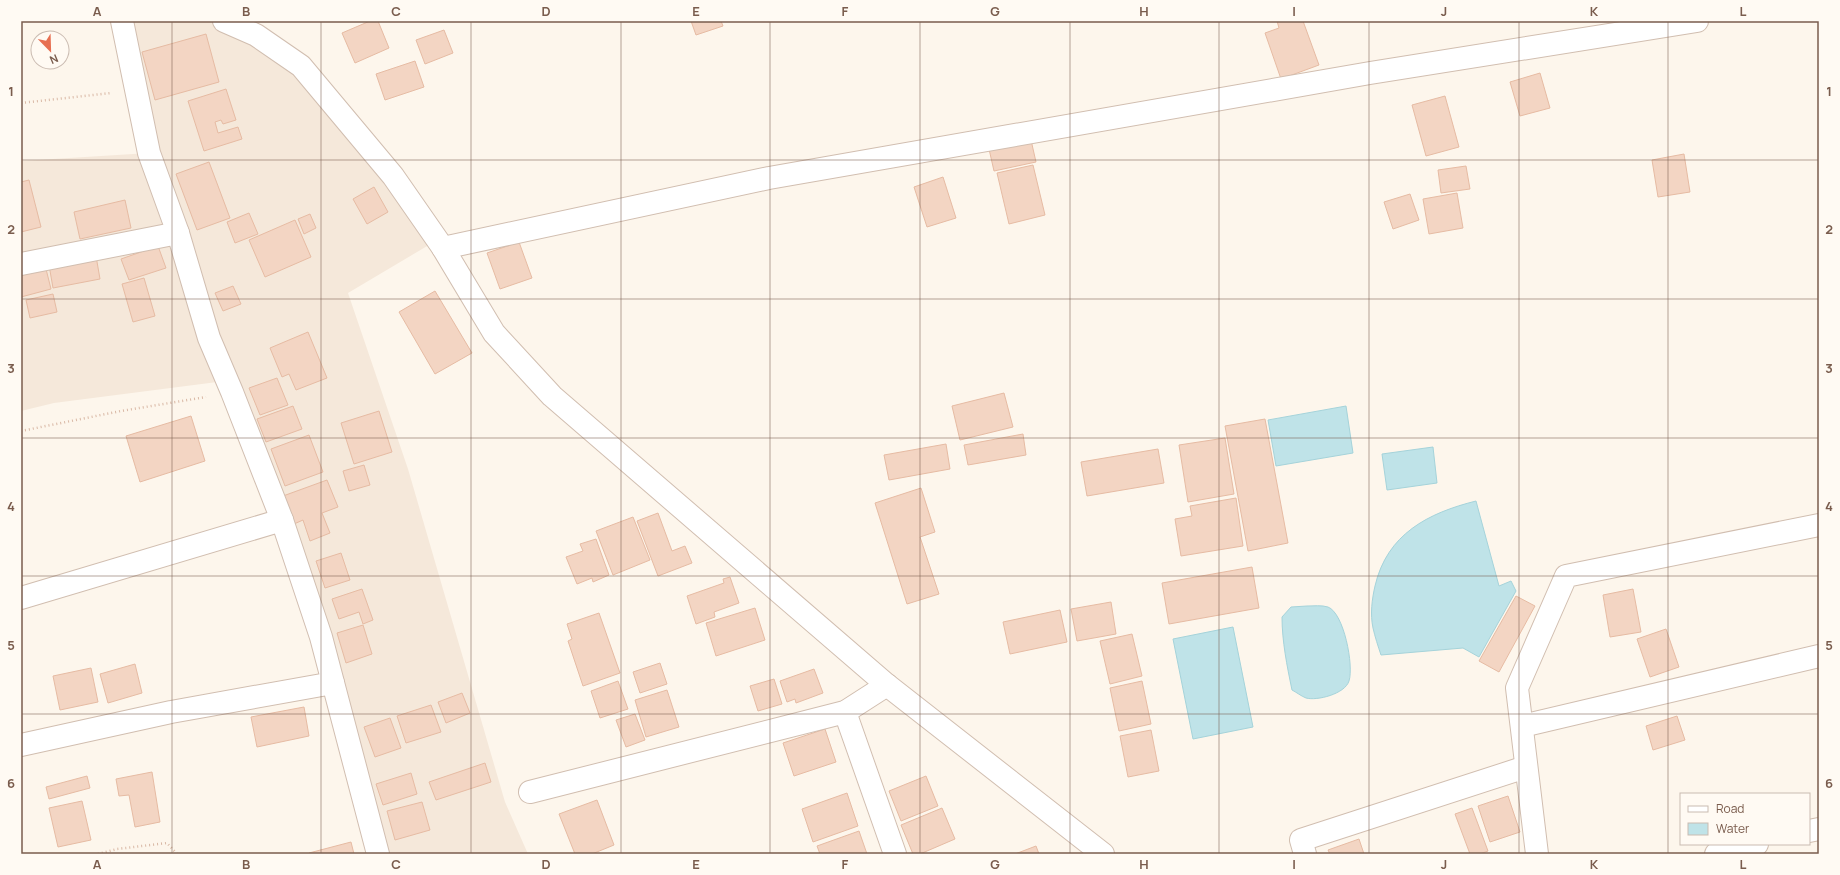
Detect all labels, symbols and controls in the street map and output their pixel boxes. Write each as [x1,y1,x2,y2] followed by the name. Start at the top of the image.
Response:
[93,2,102,20] text: A
[242,2,250,20] text: B
[391,2,401,20] text: C
[541,2,551,20] text: D
[692,2,700,20] text: E
[842,2,849,20] text: F
[990,2,1000,20] text: G
[1139,2,1149,20] text: H
[1292,2,1296,20] text: I
[1441,2,1447,20] text: J
[1590,2,1599,20] text: K
[1740,2,1747,20] text: L
[30,30,70,70] north arrow
[47,51,61,68] text: N
[8,82,14,100] text: 1
[1826,82,1832,100] text: 1
[7,220,15,238] text: 2
[1825,220,1833,238] text: 2
[7,359,15,377] text: 3
[1825,359,1833,377] text: 3
[7,497,15,515] text: 4
[1825,497,1833,515] text: 4
[7,636,15,654] text: 5
[1825,636,1833,654] text: 5
[7,774,15,792] text: 6
[1825,774,1833,792] text: 6
[1680,793,1810,845] legend
[1716,800,1744,817] text: Road
[1716,820,1750,837] text: Water
[93,855,102,873] text: A
[242,855,250,873] text: B
[391,855,401,873] text: C
[541,855,551,873] text: D
[692,855,700,873] text: E
[842,855,849,873] text: F
[990,855,1000,873] text: G
[1139,855,1149,873] text: H
[1292,855,1296,873] text: I
[1441,855,1447,873] text: J
[1590,855,1599,873] text: K
[1740,855,1747,873] text: L

